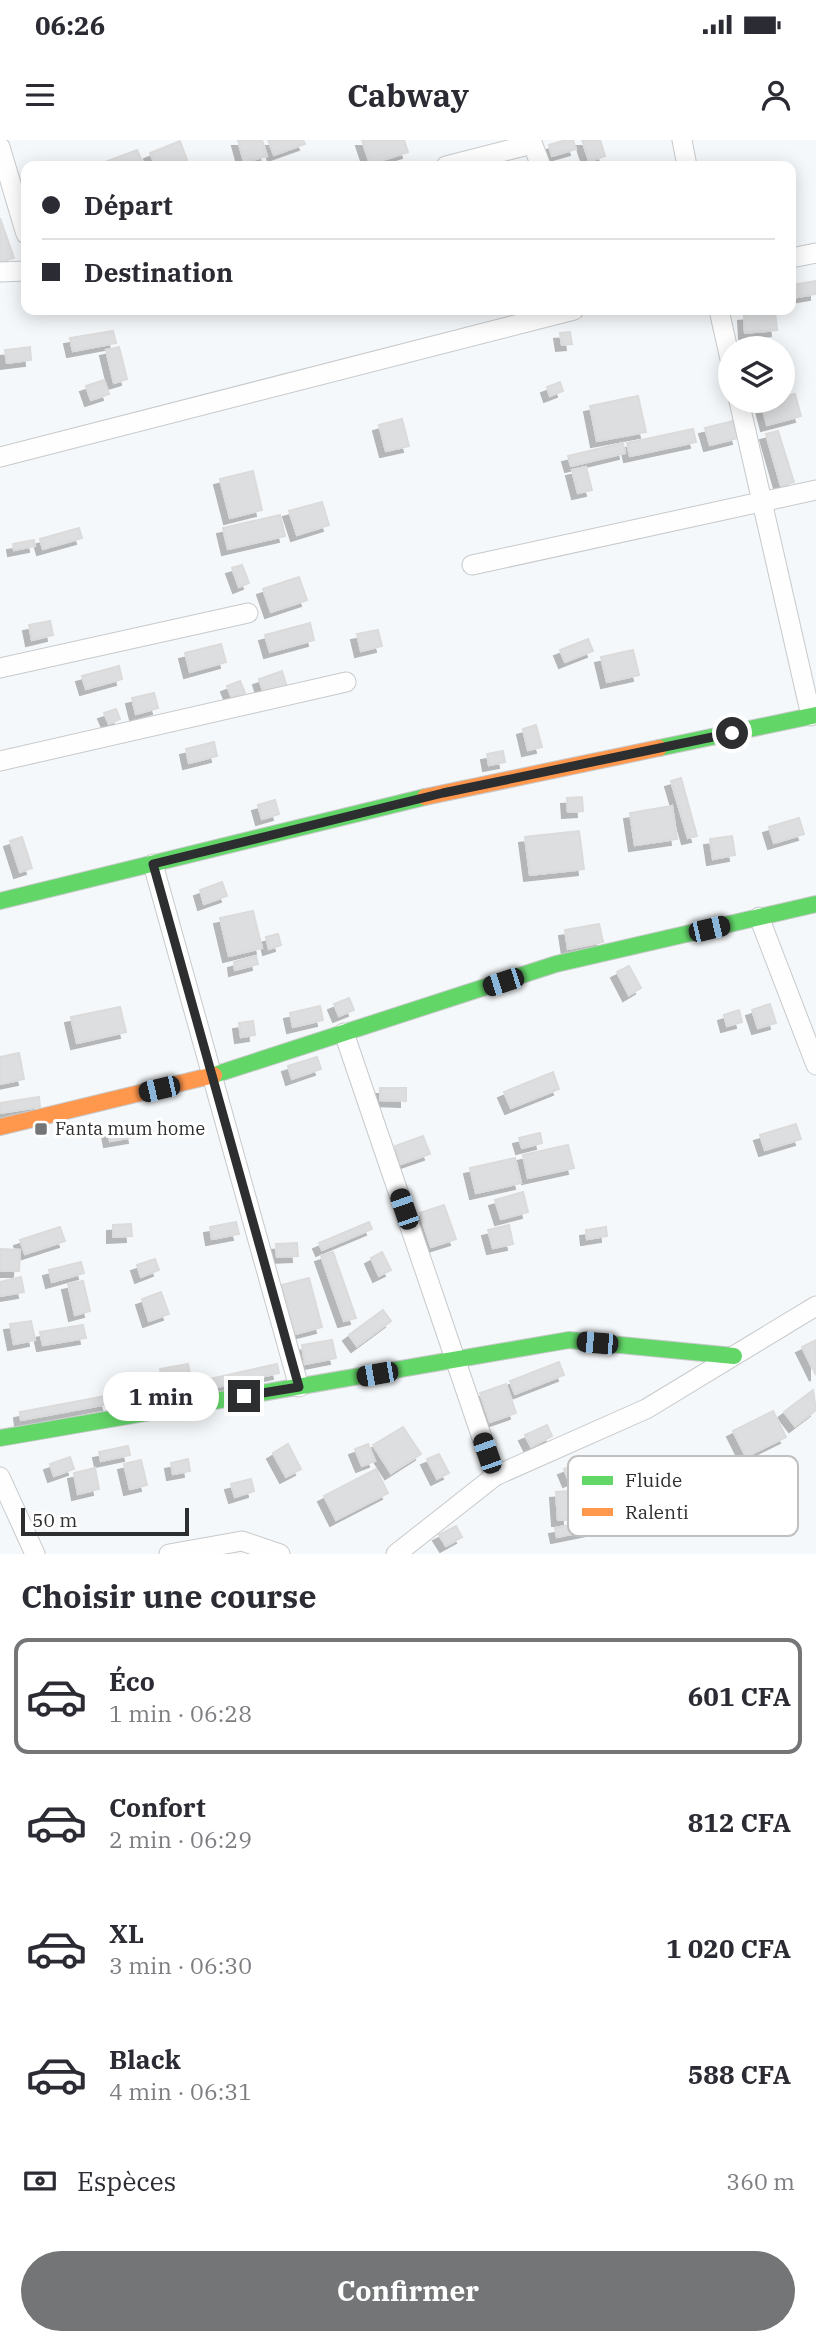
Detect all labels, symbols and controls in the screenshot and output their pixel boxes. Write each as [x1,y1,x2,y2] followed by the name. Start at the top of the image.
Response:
[35,8,105,42] text: 06:26
[347,74,469,116] text: Cabway
[21,76,59,114] icon: menu
[757,76,795,114] icon: person
[84,188,173,222] text: Départ
[84,255,233,289] text: Destination
[718,336,795,413] map controls
[718,336,795,413] button: layers
[716,717,748,749] route start
[687,914,732,944] car
[480,966,527,998] car
[137,1074,182,1104] car
[55,1117,205,1140] place label: Fanta mum home
[33,1121,49,1137] marker: Fanta mum home
[388,1186,421,1232] car
[576,1331,619,1355] car
[355,1360,400,1388] car
[104,1372,219,1420] callout: 1 min
[228,1380,260,1412] route end
[129,1381,193,1411] text: 1 min
[471,1430,504,1476] car
[568,1456,798,1536] legend
[625,1468,682,1492] text: Fluide
[625,1500,689,1524] text: Ralenti
[21,1505,189,1537] scale bar
[32,1508,77,1532] text: 50 m
[21,1575,317,1617] text: Choisir une course
[109,1664,155,1698] text: Éco
[25,1665,88,1728] icon: car
[688,1679,791,1713] text: 601 CFA
[109,1698,252,1728] text: 1 min · 06:28
[109,1790,206,1824] text: Confort
[25,1791,88,1854] icon: car
[688,1805,791,1839] text: 812 CFA
[109,1824,252,1854] text: 2 min · 06:29
[109,1916,144,1950] text: XL
[25,1917,88,1980] icon: car
[666,1931,791,1965] text: 1 020 CFA
[109,1950,252,1980] text: 3 min · 06:30
[109,2042,181,2076] text: Black
[25,2043,88,2106] icon: car
[688,2057,791,2091] text: 588 CFA
[109,2076,252,2106] text: 4 min · 06:31
[21,2162,59,2200] icon: cash
[77,2164,176,2198] text: Espèces
[726,2166,795,2196] text: 360 m
[21,2251,795,2331] button: Confirmer

